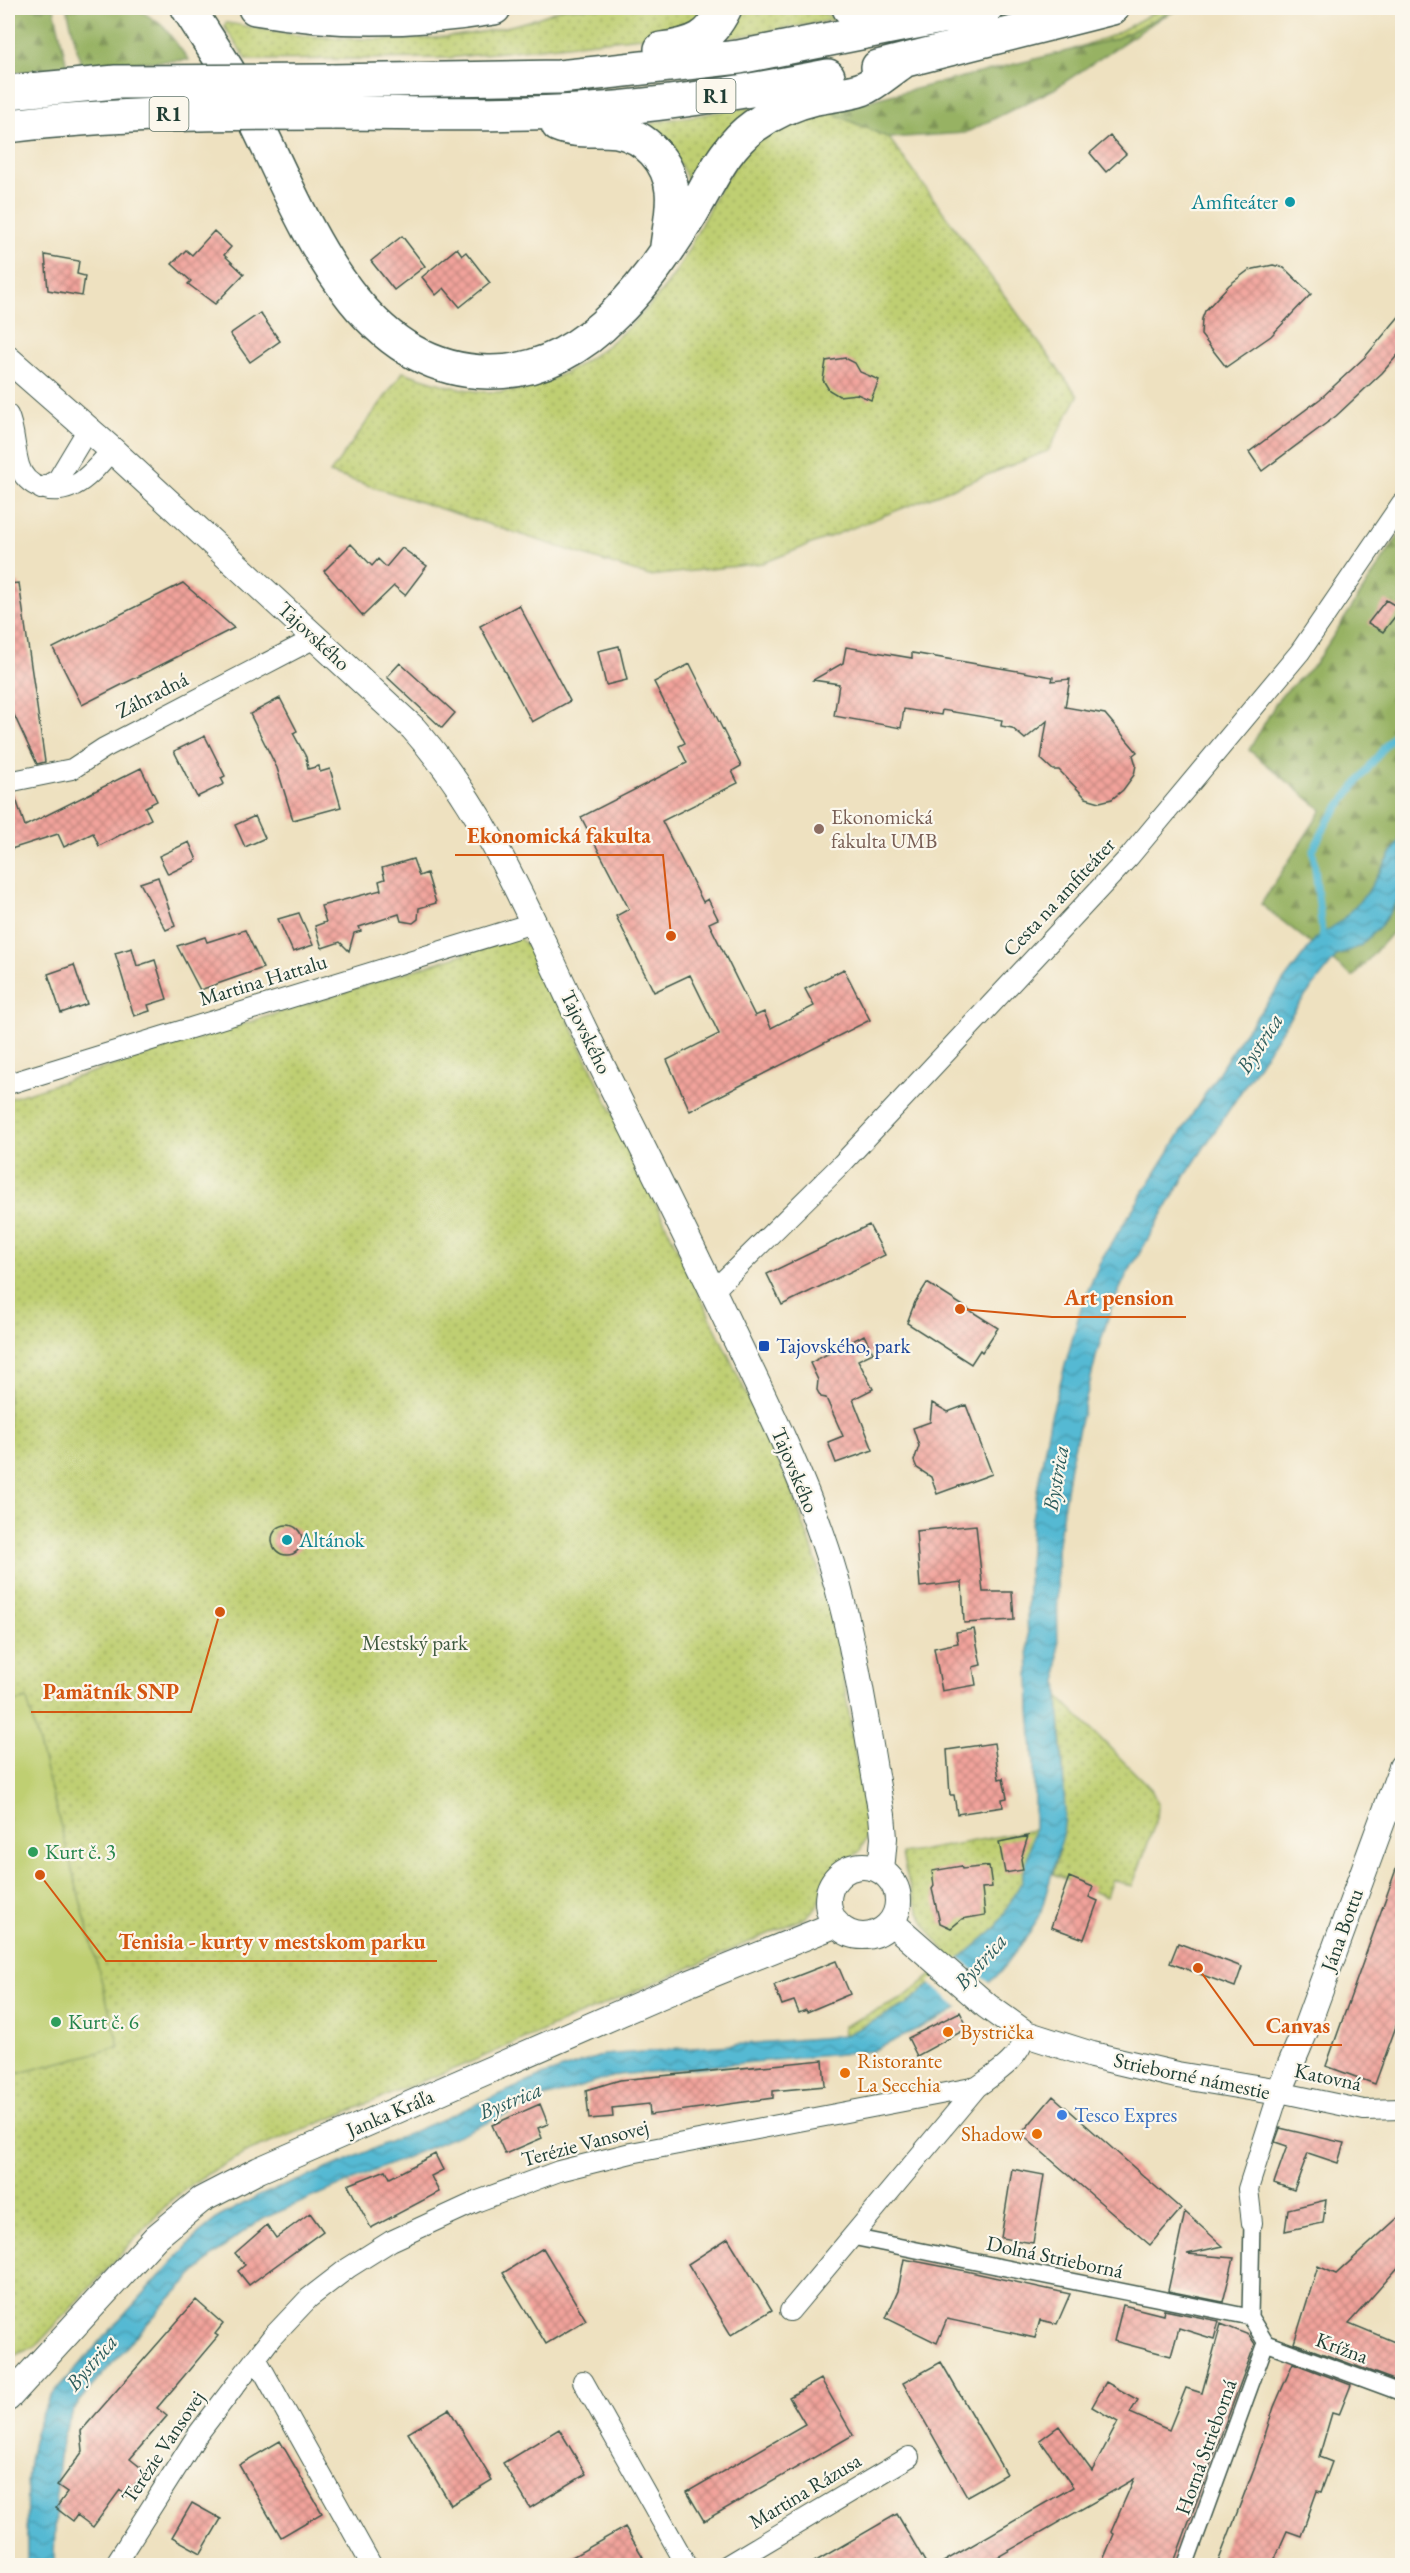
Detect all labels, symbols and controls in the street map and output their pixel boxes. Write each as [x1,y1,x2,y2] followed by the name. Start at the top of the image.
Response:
[696,79,736,113] road number: R1
[150,97,188,131] road number: R1
[1190,188,1278,215] place label: Amfiteáter
[1283,195,1297,209] marker: Amfiteáter
[272,595,356,676] street label: Tajovského
[111,665,193,724] street label: Záhradná
[831,803,937,854] place label: Ekonomická fakulta UMB
[455,815,663,855] callout: Ekonomická fakulta
[467,821,651,850] text: Ekonomická fakulta
[812,822,826,836] marker: Ekonomická fakulta UMB
[996,831,1121,962] street label: Cesta na amfiteáter
[196,947,330,1012] street label: Martina Hattalu
[555,985,618,1078] street label: Tajovského
[1229,1008,1290,1080] water label: Bystrica
[1052,1277,1186,1317] callout: Art pension
[1063,1283,1175,1312] text: Art pension
[776,1332,911,1359] place label: Tajovského, park
[757,1339,771,1353] marker: Tajovského, park
[765,1423,825,1517] street label: Tajovského
[1035,1443,1076,1514] water label: Bystrica
[298,1526,366,1553] place label: Altánok
[280,1533,294,1547] marker: Altánok
[362,1629,469,1656] park label: Mestský park
[31,1672,191,1712] callout: Pamätník SNP
[43,1677,179,1706] text: Pamätník SNP
[45,1838,116,1865] place label: Kurt č. 3
[26,1845,40,1859] marker: Kurt č. 3
[1313,1885,1369,1977] street label: Jána Bottu
[106,1921,437,1961] callout: Tenisia - kurty v mestskom parku
[118,1927,426,1956] text: Tenisia - kurty v mestskom parku
[947,1927,1013,1996] water label: Bystrica
[1254,2005,1342,2045] callout: Canvas
[68,2008,139,2035] place label: Kurt č. 6
[1266,2011,1330,2040] text: Canvas
[49,2015,63,2029] marker: Kurt č. 6
[960,2018,1034,2045] place label: Bystrička
[941,2025,955,2039] marker: Bystrička
[1111,2046,1273,2105] street label: Strieborné námestie
[857,2047,942,2098] place label: Ristorante La Secchia
[1292,2056,1365,2097] street label: Katovná
[838,2066,852,2080] marker: Ristorante La Secchia
[473,2075,546,2127] water label: Bystrica
[340,2082,438,2144] street label: Janka Kráľa
[1074,2101,1178,2128] place label: Tesco Expres
[1055,2108,1069,2122] marker: Tesco Expres
[518,2113,651,2172] street label: Terézie Vansovej
[961,2120,1026,2147] place label: Shadow
[1030,2127,1044,2141] marker: Shadow
[984,2229,1127,2284] street label: Dolná Strieborná
[1312,2326,1373,2370] street label: Krížna
[58,2328,124,2398] water label: Bystrica
[1168,2375,1243,2518] street label: Horná Strieborná
[115,2385,210,2508] street label: Terézie Vansovej
[744,2446,866,2535] street label: Martina Rázusa

